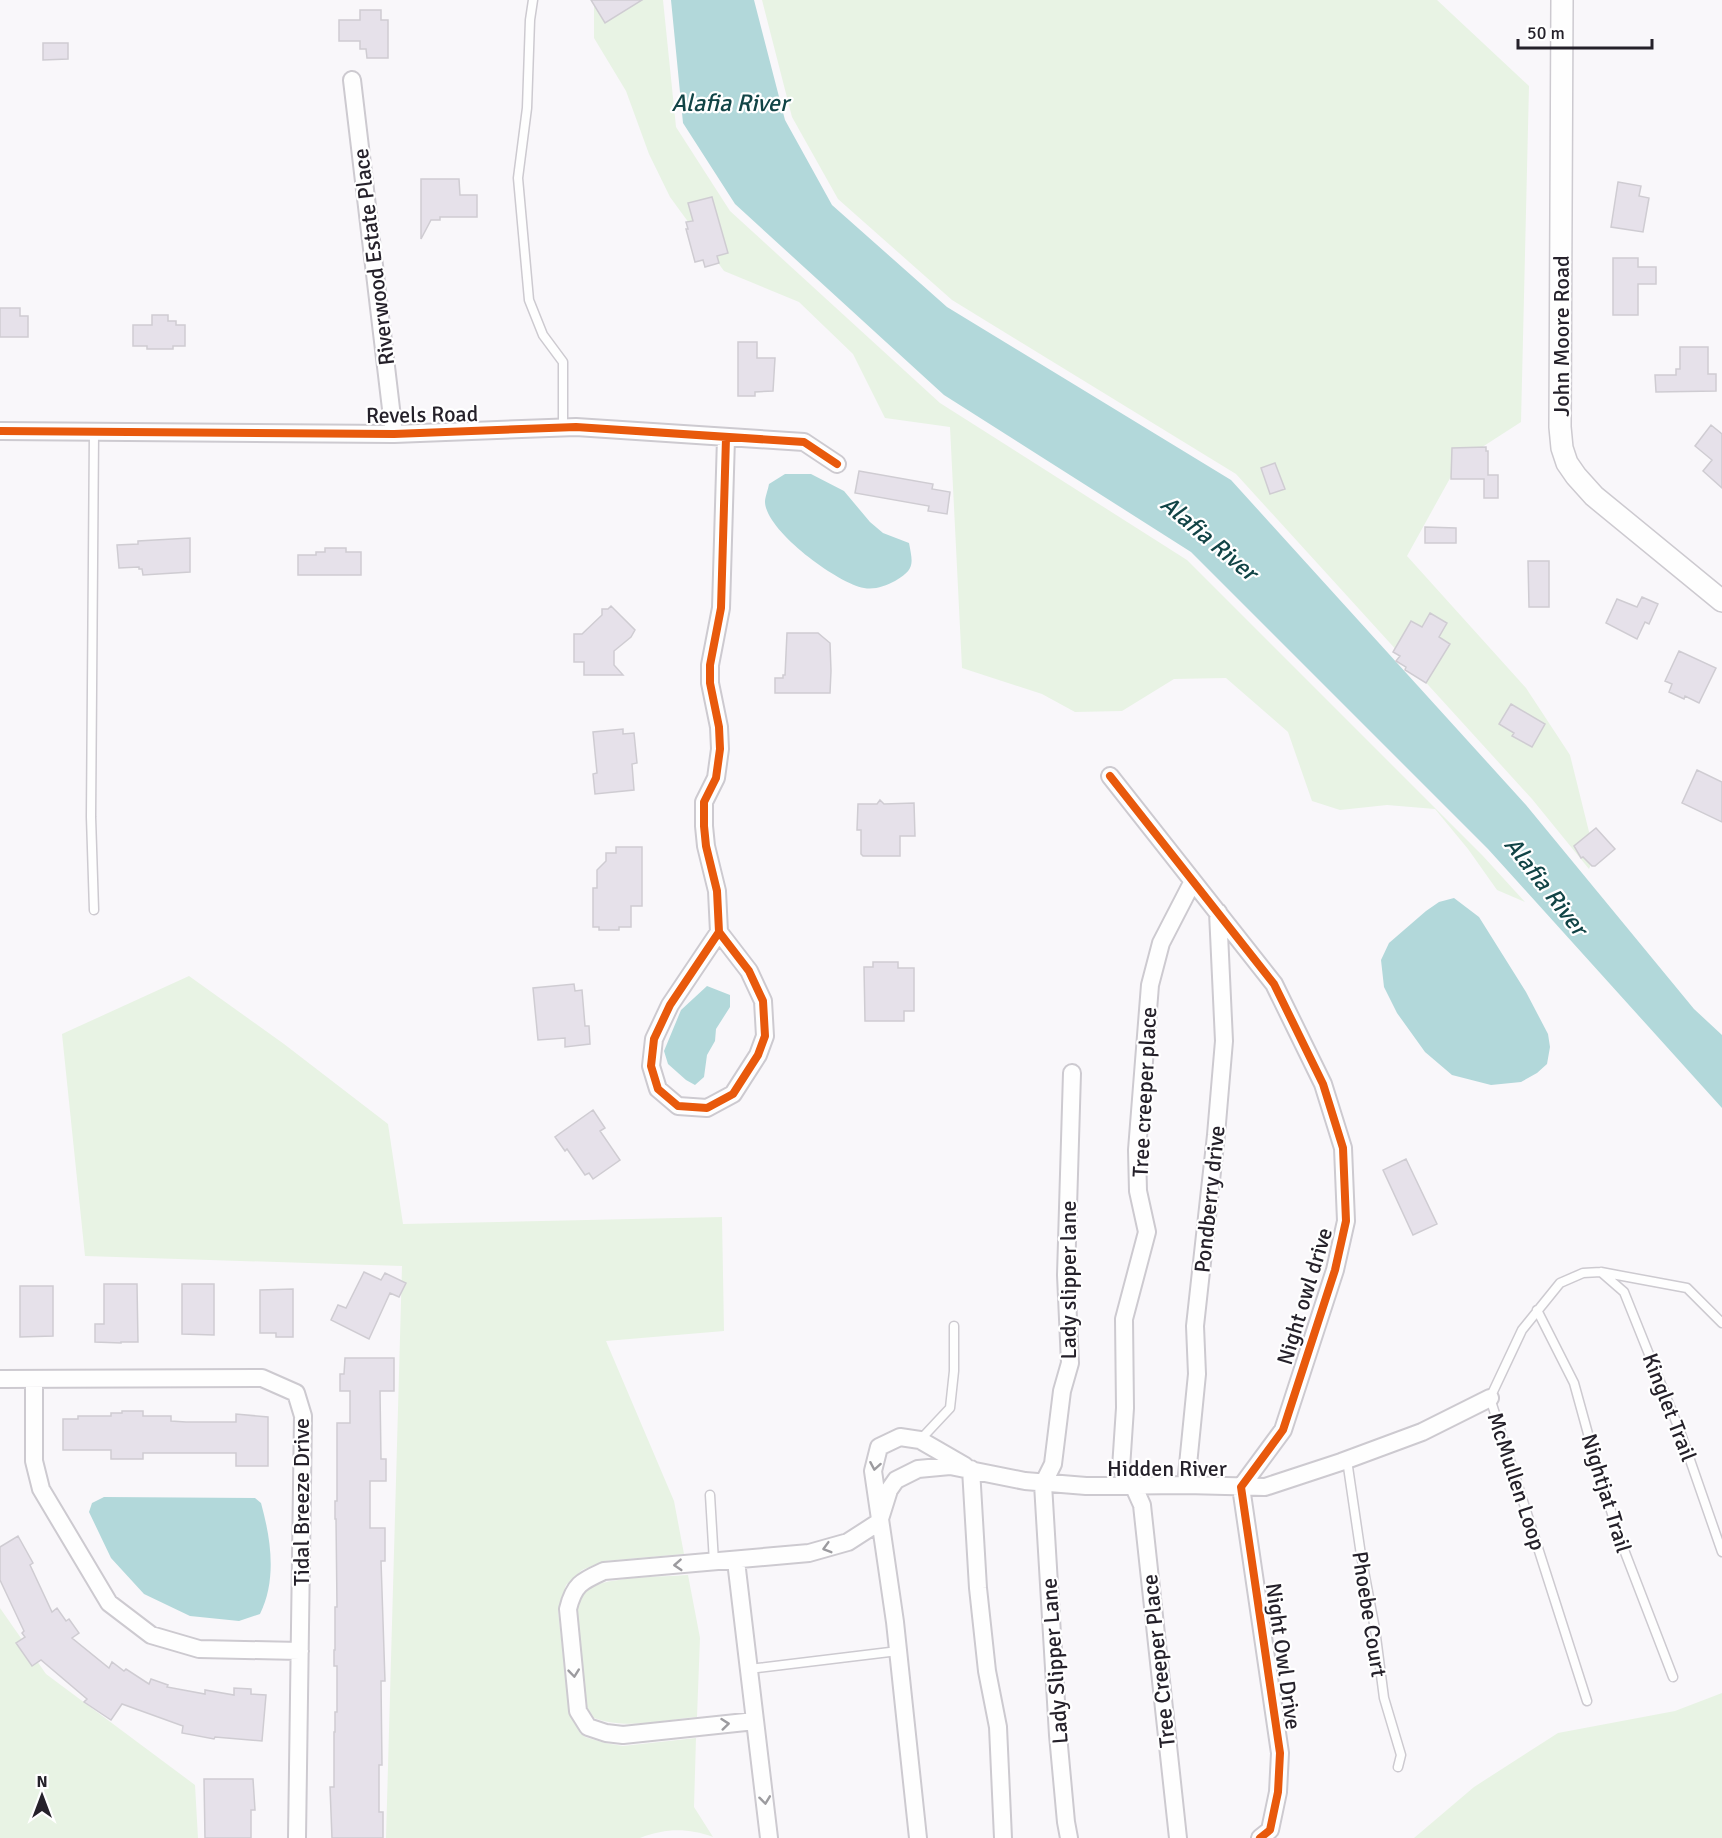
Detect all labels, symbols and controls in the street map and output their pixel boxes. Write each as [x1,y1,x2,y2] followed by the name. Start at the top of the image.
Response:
[1518,12,1652,50] scale bar
[1527,22,1565,44] text: 50 m
[671,88,792,118] water label: Alafia River
[347,147,400,367] street label: Riverwood Estate Place
[1548,255,1575,417] street label: John Moore Road
[366,400,478,429] street label: Revels Road
[1154,489,1266,589] water label: Alafia River
[1498,831,1596,944] water label: Alafia River
[1127,1006,1162,1178] street label: Tree creeper place
[1188,1124,1231,1274] street label: Pondberry drive
[1055,1201,1082,1359] street label: Lady slipper lane
[1271,1224,1338,1368] street label: Night owl drive
[1637,1349,1703,1465] street label: Kinglet Trail
[1481,1409,1552,1554] street label: McMullen Loop
[288,1418,315,1586] street label: Tidal Breeze Drive
[1576,1430,1637,1556] street label: Nightjat Trail
[1107,1455,1227,1482] street label: Hidden River
[869,1461,882,1471] one-way arrow
[822,1541,833,1553] one-way arrow
[1346,1549,1393,1679] street label: Phoebe Court
[673,1558,682,1571] one-way arrow
[1136,1573,1181,1749] street label: Tree Creeper Place
[1035,1577,1074,1745] street label: Lady Slipper Lane
[1260,1581,1307,1731] street label: Night Owl Drive
[567,1669,580,1678] one-way arrow
[720,1718,729,1731] one-way arrow
[12,1766,72,1826] north arrow
[36,1772,48,1792] text: N
[758,1795,770,1804] one-way arrow

